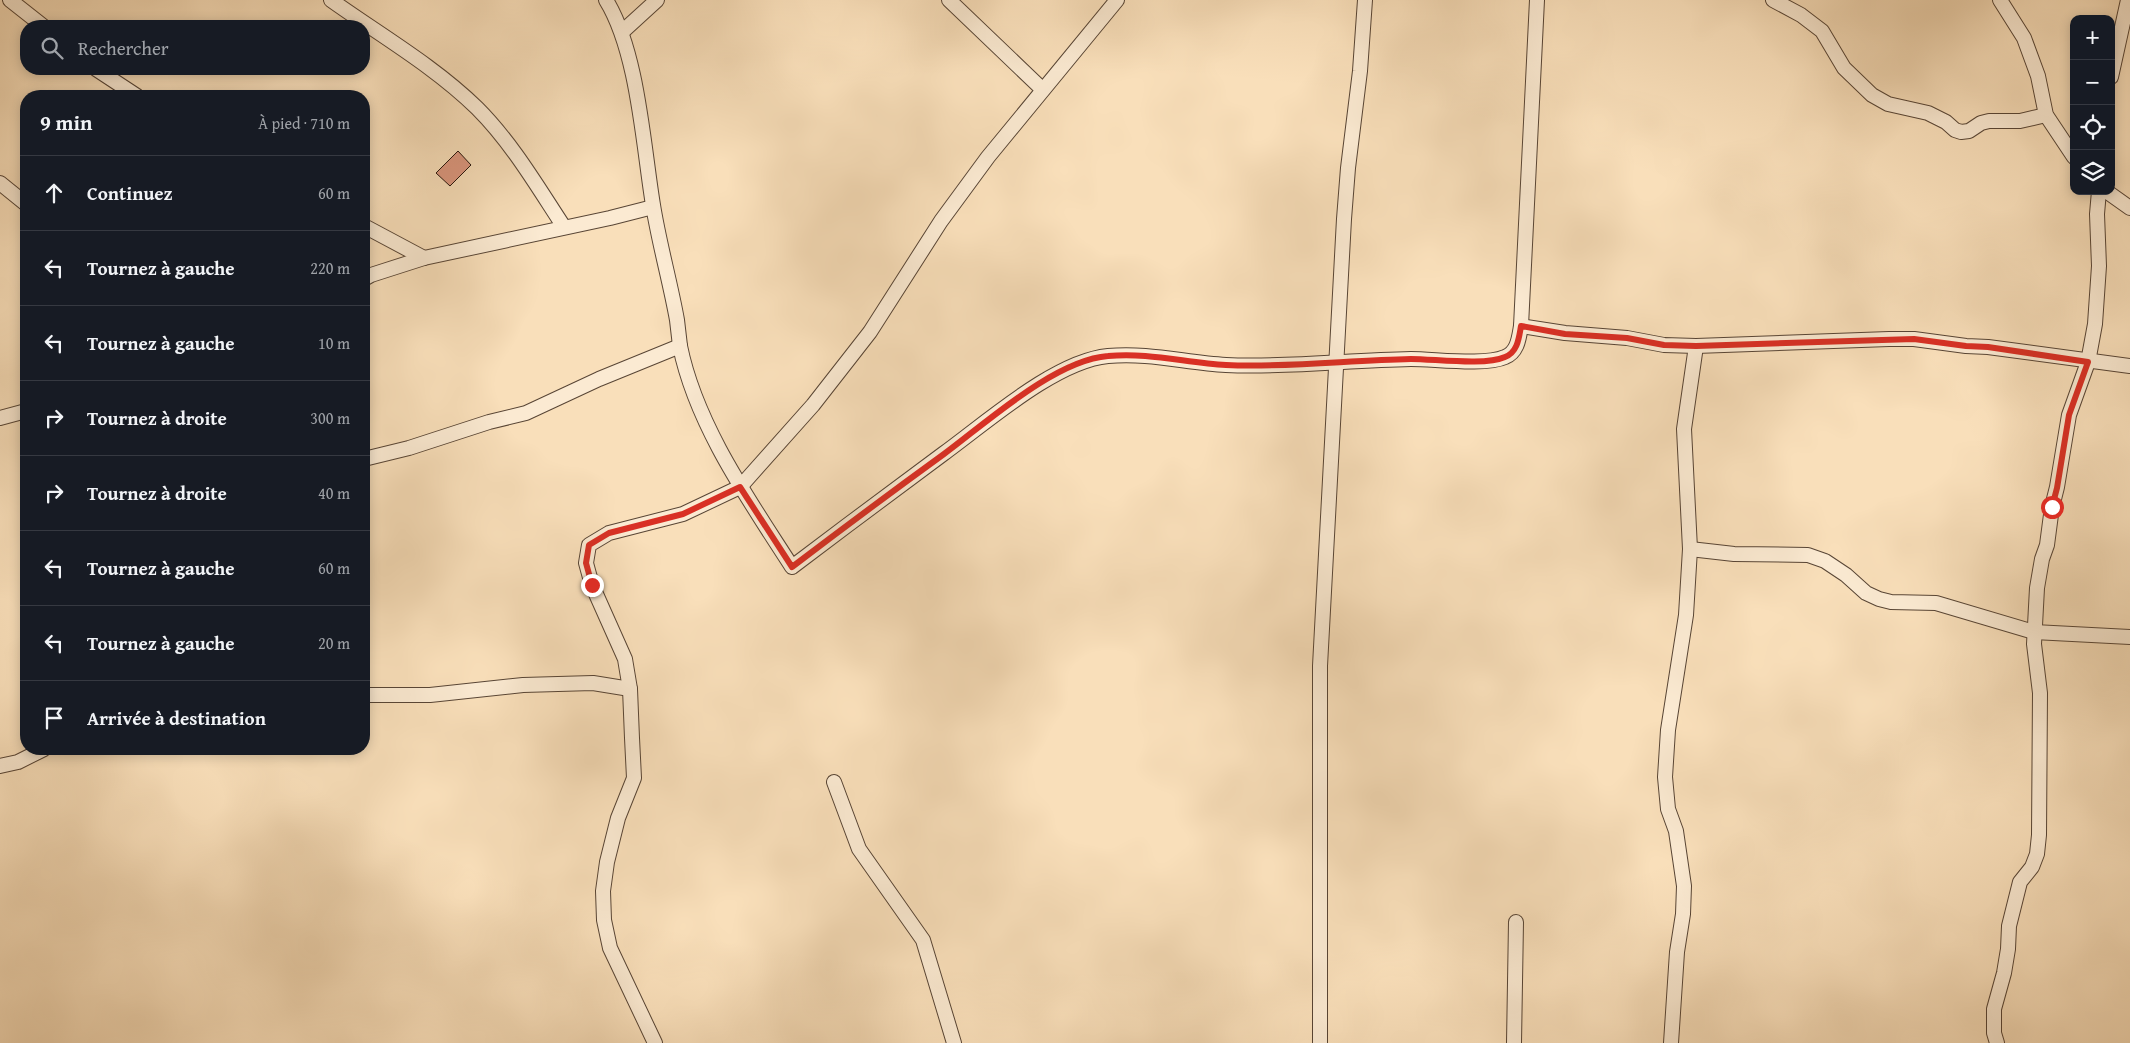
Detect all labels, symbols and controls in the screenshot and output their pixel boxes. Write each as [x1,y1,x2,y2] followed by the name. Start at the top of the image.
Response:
[2070,15,2115,195] map controls
[2070,15,2115,60] button: +
[20,20,370,75] search box
[38,34,66,62] icon: search
[78,34,169,62] text: Rechercher
[2070,60,2115,105] button: −
[2070,105,2115,150] button: locate
[40,107,92,138] text: 9 min
[258,111,350,135] text: À pied · 710 m
[2070,150,2115,195] button: layers
[40,179,68,207] icon: ahead
[87,179,173,207] text: Continuez
[318,181,350,205] text: 60 m
[40,254,68,282] icon: left
[87,254,235,282] text: Tournez à gauche
[310,256,350,280] text: 220 m
[40,329,68,357] icon: left
[87,329,235,357] text: Tournez à gauche
[318,331,350,355] text: 10 m
[40,404,68,432] icon: right
[87,404,227,432] text: Tournez à droite
[310,406,350,430] text: 300 m
[40,479,68,507] icon: right
[87,479,227,507] text: Tournez à droite
[318,481,350,505] text: 40 m
[2041,496,2064,519] route start
[40,554,68,582] icon: left
[87,554,235,582] text: Tournez à gauche
[318,556,350,580] text: 60 m
[581,574,604,597] route end
[40,629,68,657] icon: left
[87,629,235,657] text: Tournez à gauche
[318,631,350,655] text: 20 m
[40,704,68,732] icon: arrive
[87,704,266,732] text: Arrivée à destination

